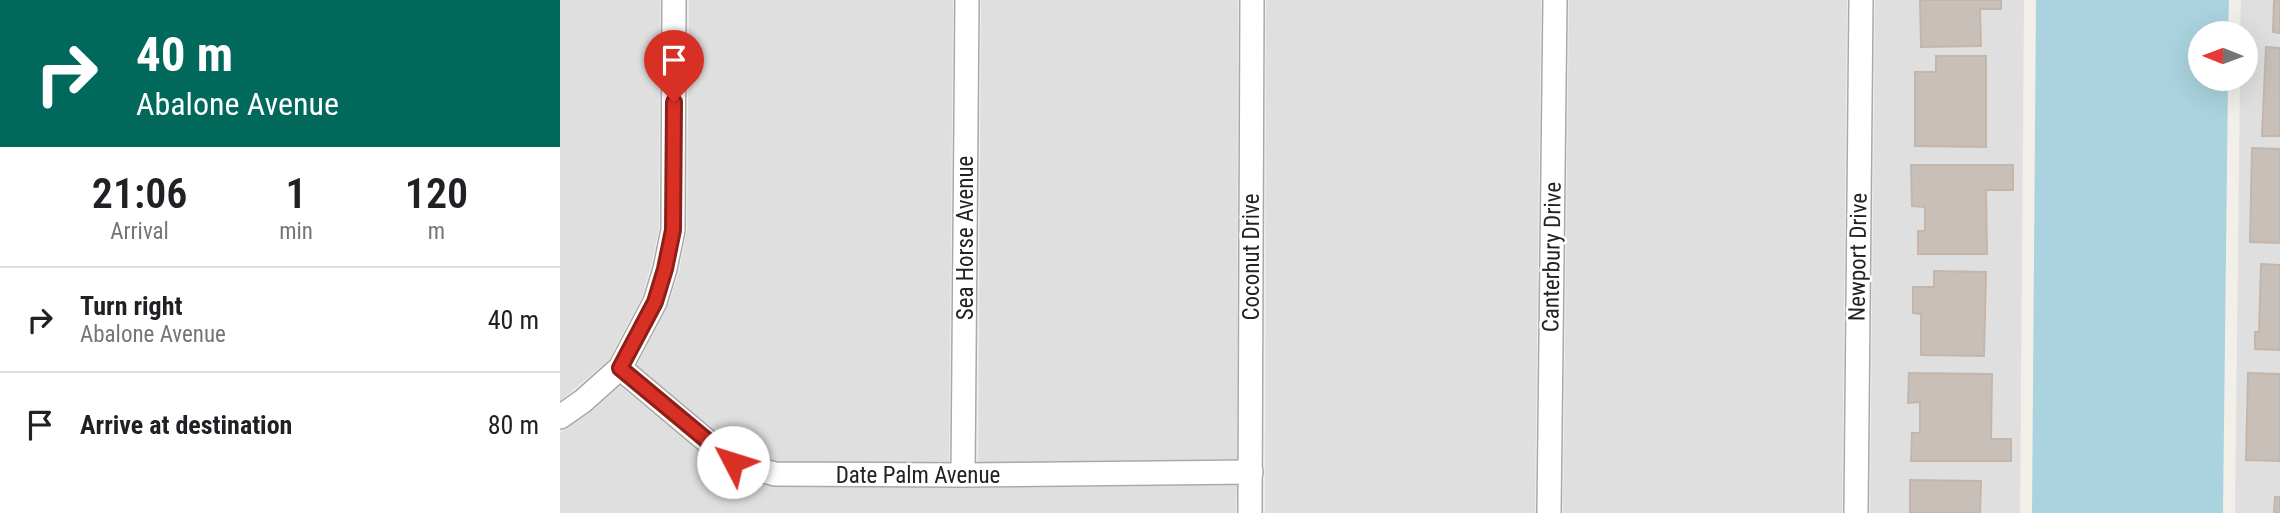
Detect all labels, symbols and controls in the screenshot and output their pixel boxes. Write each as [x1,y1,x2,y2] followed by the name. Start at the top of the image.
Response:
[2188,21,2258,91] north arrow
[2188,21,2258,91] map controls
[136,26,233,83] text: 40 m
[21,28,112,119] icon: right
[644,30,704,102] pin
[655,41,693,79] icon: arrive
[136,85,339,123] text: Abalone Avenue
[952,156,979,320] street label: Sea Horse Avenue
[92,169,187,218] text: 21:06
[286,169,307,218] text: 1
[405,169,468,218] text: 120
[1537,182,1567,332] street label: Canterbury Drive
[1843,193,1873,321] street label: Newport Drive
[1238,194,1265,320] street label: Coconut Drive
[110,218,169,245] text: Arrival
[279,218,313,245] text: min
[428,218,445,245] text: m
[80,291,182,321] text: Turn right
[21,301,59,339] icon: right
[488,305,539,335] text: 40 m
[80,321,226,348] text: Abalone Avenue
[21,406,59,444] icon: arrive
[80,410,292,440] text: Arrive at destination
[488,410,539,440] text: 80 m
[696,425,770,499] position arrow
[836,462,1000,489] street label: Date Palm Avenue

